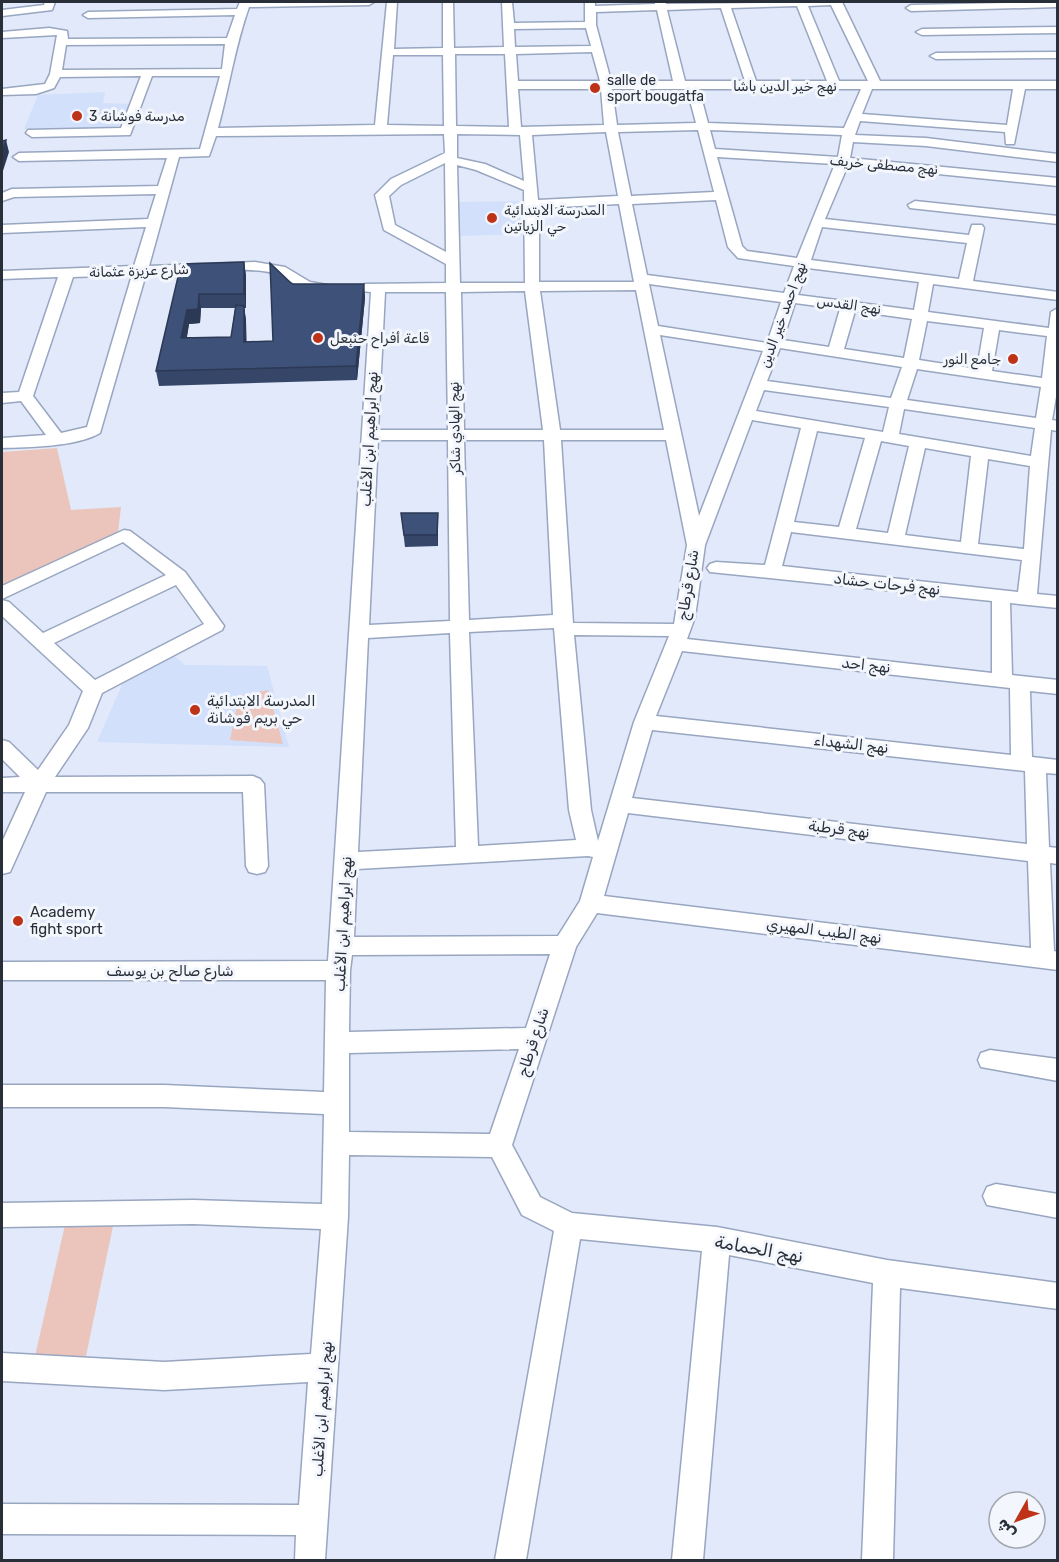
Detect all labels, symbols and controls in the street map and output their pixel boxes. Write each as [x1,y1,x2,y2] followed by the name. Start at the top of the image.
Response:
[607,72,704,105] place label: salle de sport bougatfa
[733,78,837,97] street label: نهج خير الدين باشا
[588,81,602,95] marker: salle de sport bougatfa
[89,108,185,125] place label: مدرسة فوشانة 3
[70,109,84,123] marker: مدرسة فوشانة 3
[829,152,939,180] street label: نهج مصطفى خريف
[504,202,605,237] place label: المدرسة الابتدائية حي الزياتين
[485,211,499,225] marker: المدرسة الابتدائية حي الزياتين
[756,260,812,371] street label: نهج احمد خير الدين
[89,261,189,283] street label: شارع عزيزة عثمانة
[815,292,882,320] street label: نهج القدس
[330,330,430,349] place label: قاعة أفراح حنبعل
[311,331,325,345] marker: قاعة أفراح حنبعل
[942,351,1001,370] place label: جامع النور
[1006,352,1020,366] marker: جامع النور
[356,371,384,507] street label: نهج ابراهيم ابن الأغلب
[446,381,466,476] street label: نهج الهادي شاكر
[674,548,704,622] street label: شارع قرطاج
[833,569,941,601] street label: نهج فرحات حشاد
[840,653,891,679] street label: نهج احد
[207,692,316,730] place label: المدرسة الابتدائية حي بريم فوشانة
[188,703,202,717] marker: المدرسة الابتدائية حي بريم فوشانة
[812,731,889,759] street label: نهج الشهداء
[807,816,871,844] street label: نهج قرطبة
[330,856,358,992] street label: نهج ابراهيم ابن الأغلب
[30,903,103,938] place label: Academy fight sport
[11,914,25,928] marker: Academy fight sport
[765,915,883,949] street label: نهج الطيب المهيري
[106,962,234,982] street label: شارع صالح بن يوسف
[513,1005,554,1079] street label: شارع قرطاج
[713,1230,805,1269] street label: نهج الحمامة
[308,1341,338,1478] street label: نهج ابراهيم ابن الأغلب
[987,1490,1047,1550] north arrow
[992,1515,1020,1543] text: ش

